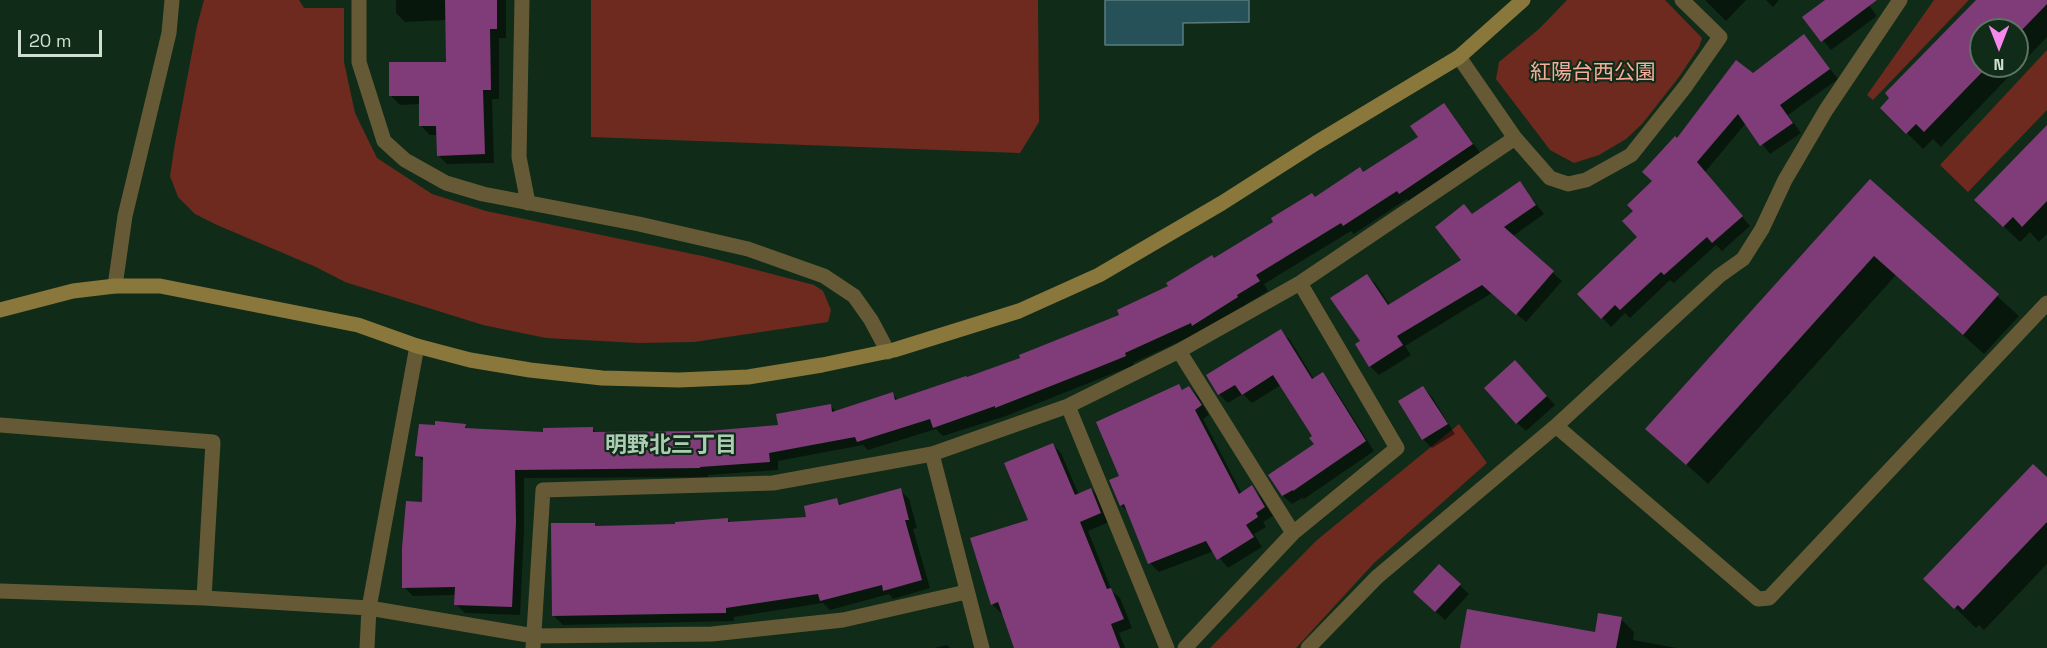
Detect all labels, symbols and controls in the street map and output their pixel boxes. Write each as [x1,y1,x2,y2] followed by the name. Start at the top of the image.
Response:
[21,18,105,56] scale bar
[1969,18,2029,78] north arrow
[29,29,72,52] text: 20 m
[1994,54,2004,75] text: N
[1530,60,1656,86] park label: 紅陽台西公園
[605,433,737,459] district label: 明野北三丁目

